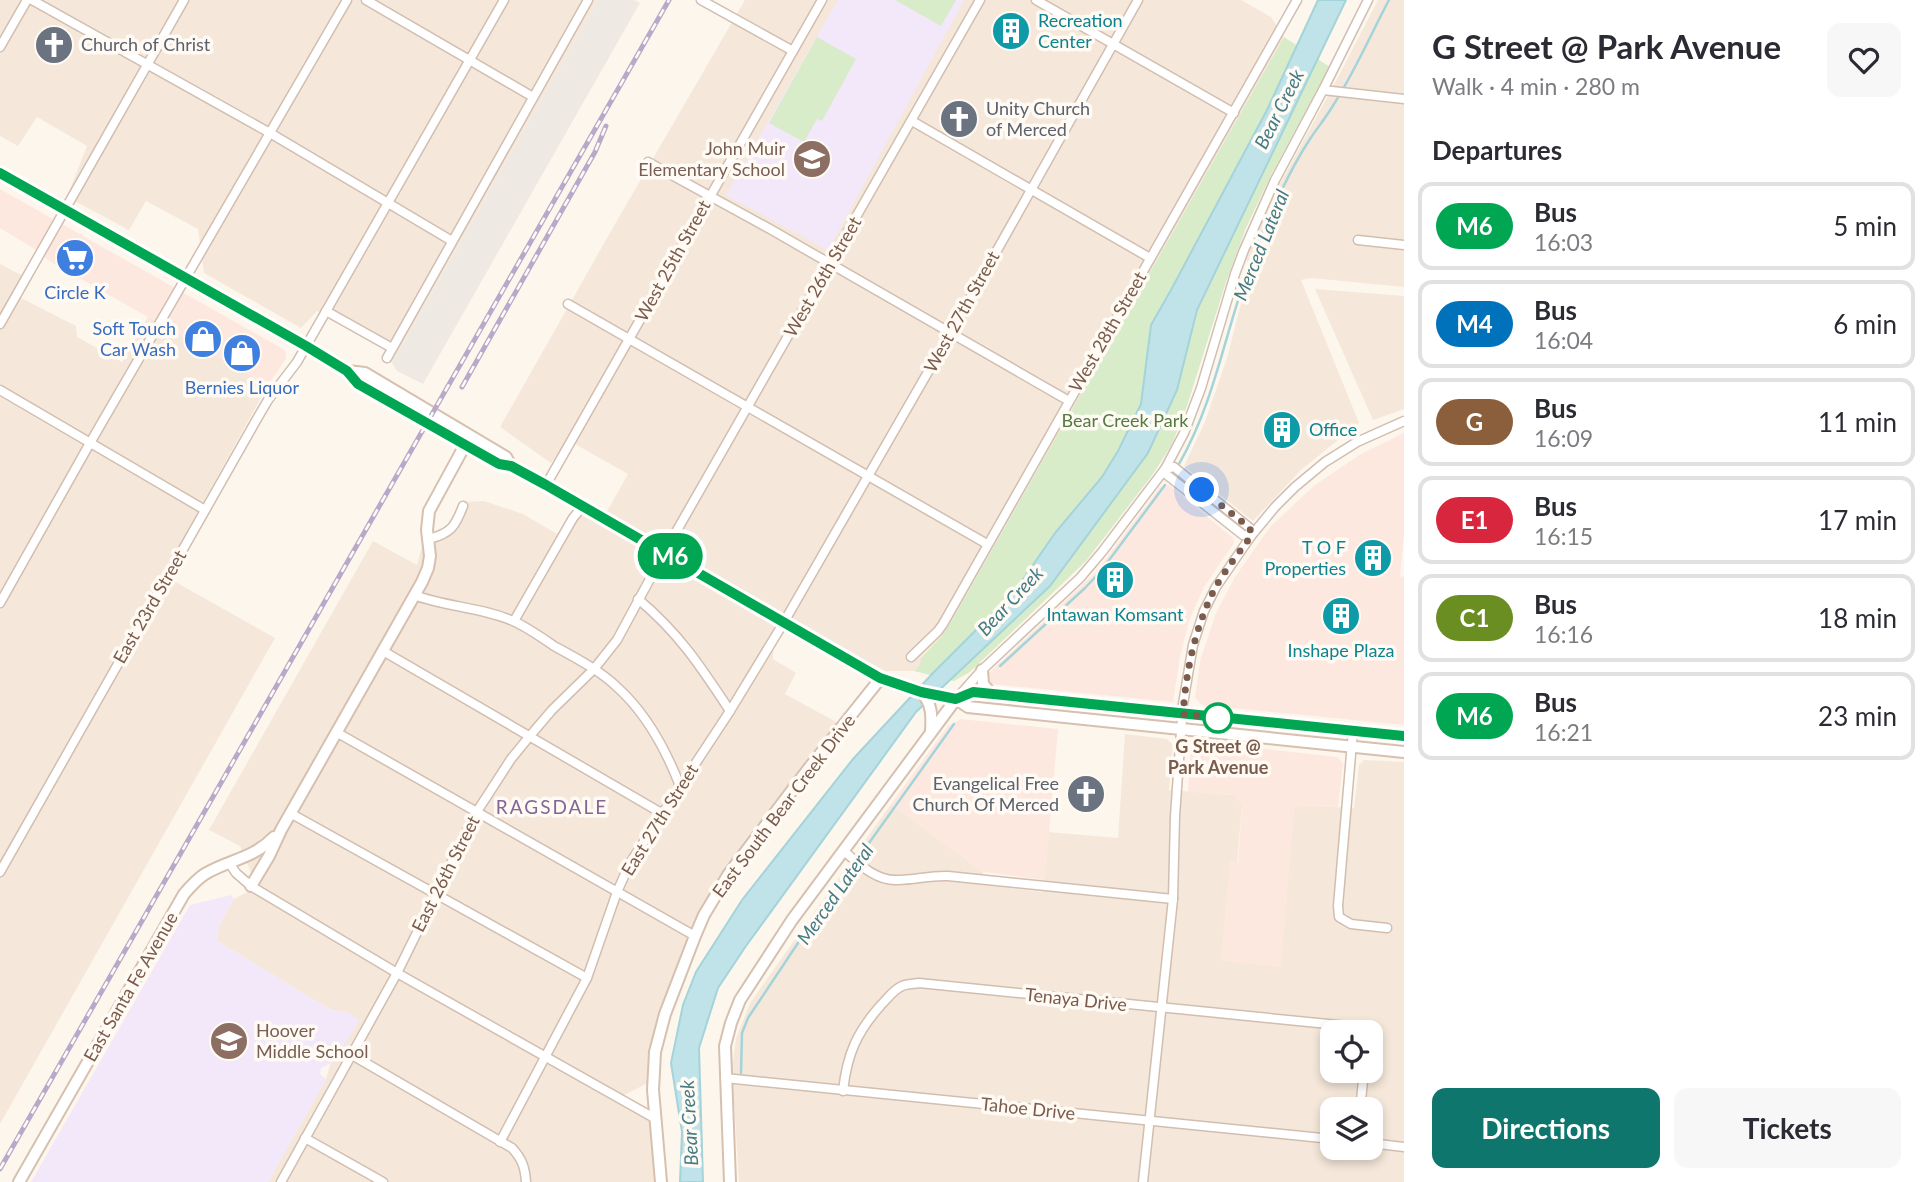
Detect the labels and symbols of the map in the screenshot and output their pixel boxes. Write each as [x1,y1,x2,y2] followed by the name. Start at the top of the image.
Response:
[1038,9,1123,52] place label: Recreation Center
[990,10,1032,52] building icon: Recreation Center
[33,24,75,66] church icon: Church of Christ
[81,33,211,55] place label: Church of Christ
[1249,64,1309,152] water label: Bear Creek
[986,97,1090,140] place label: Unity Church of Merced
[938,98,980,140] church icon: Unity Church of Merced
[638,137,785,180] place label: John Muir Elementary School
[791,138,833,180] school or university icon: John Muir Elementary School
[1228,186,1293,304] water label: Merced Lateral
[630,196,715,325] street label: West 25th Street
[779,212,866,341] street label: West 26th Street
[54,237,96,279] supermarket icon: Circle K
[919,247,1004,376] street label: West 27th Street
[1064,267,1151,396] street label: West 28th Street
[44,281,106,303] place label: Circle K
[93,317,176,360] place label: Soft Touch Car Wash
[182,318,224,360] shop icon: Soft Touch Car Wash
[221,332,263,374] shop icon: Bernies Liquor
[185,376,300,398] place label: Bernies Liquor
[1062,409,1189,431] park label: Bear Creek Park
[1261,409,1303,451] building icon: Office
[1309,418,1357,440] place label: Office
[1184,472,1219,507] your location
[638,533,702,579] line badge: M6
[1264,536,1346,579] place label: T O F Properties
[1352,537,1394,579] building icon: T O F Properties
[108,545,191,667] street label: East 23rd Street
[1094,559,1136,601] building icon: Intawan Komsant
[972,561,1048,640] water label: Bear Creek
[1320,595,1362,637] building icon: Inshape Plaza
[1046,603,1184,625] place label: Intawan Komsant
[1288,639,1394,661] place label: Inshape Plaza
[1203,703,1233,733] marker: G Street @ Park Avenue
[707,709,859,901] street label: East South Bear Creek Drive
[1168,735,1269,778] place label: G Street @ Park Avenue
[616,759,703,879] street label: East 27th Street
[912,772,1059,815] place label: Evangelical Free Church Of Merced
[1065,773,1107,815] church icon: Evangelical Free Church Of Merced
[496,795,608,818] district label: RAGSDALE
[406,811,484,935] street label: East 26th Street
[792,839,878,948] water label: Merced Lateral
[78,908,182,1065] street label: East Santa Fe Avenue
[1024,983,1128,1015] street label: Tenaya Drive
[256,1019,368,1062] place label: Hoover Middle School
[208,1020,250,1062] school or university icon: Hoover Middle School
[675,1079,702,1166] water label: Bear Creek
[980,1092,1076,1124] street label: Tahoe Drive

